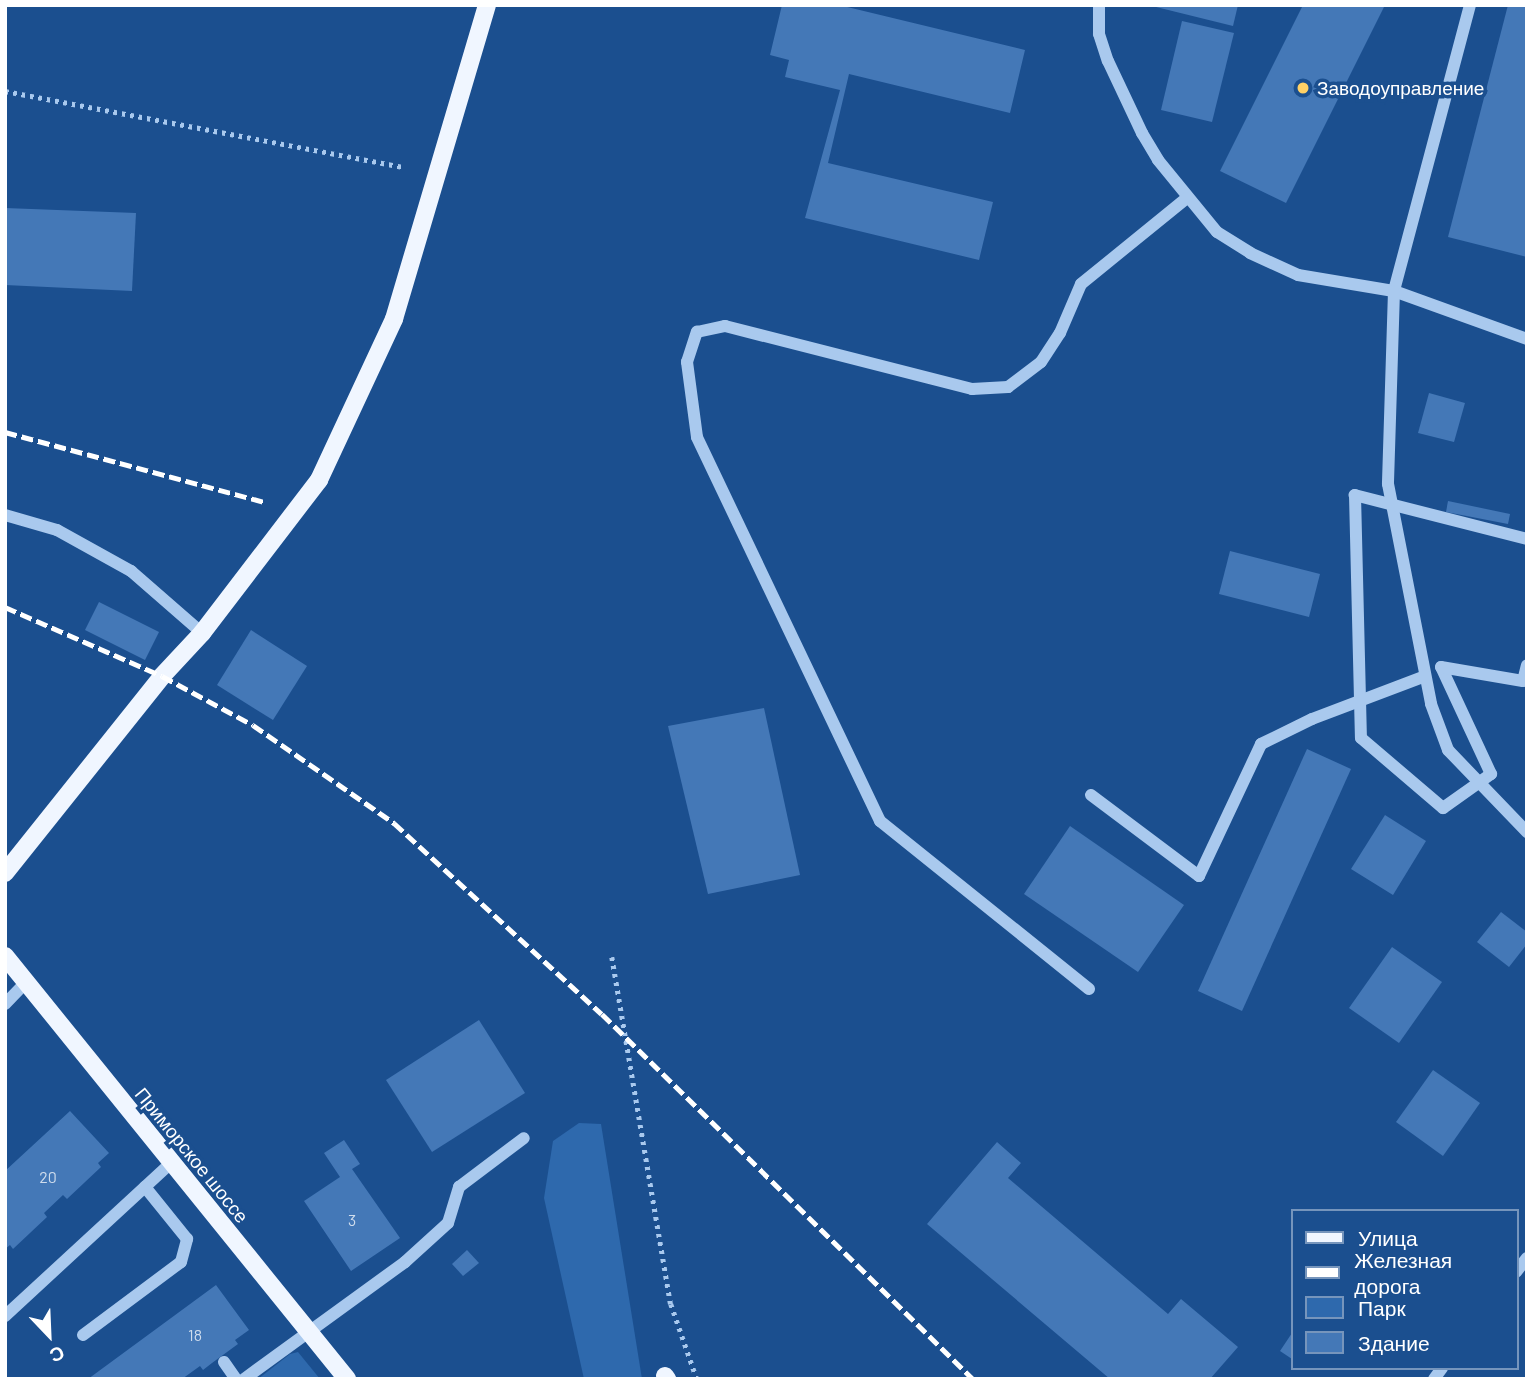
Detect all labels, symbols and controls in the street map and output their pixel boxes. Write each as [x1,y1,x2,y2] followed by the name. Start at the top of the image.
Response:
[1317,77,1484,99] place label: Заводоуправление
[1295,80,1311,96] marker: Заводоуправление
[130,1083,254,1227] street label: Приморское шоссе
[39,1167,57,1187] house number: 20
[1290,1209,1518,1370] legend
[348,1210,356,1230] house number: 3
[1358,1225,1418,1250] text: Улица
[1354,1247,1452,1298] text: Железная дорога
[1358,1295,1406,1320] text: Парк
[14,1300,84,1370] north arrow
[188,1325,202,1345] house number: 18
[1358,1330,1430,1355] text: Здание
[47,1342,68,1368] text: С

